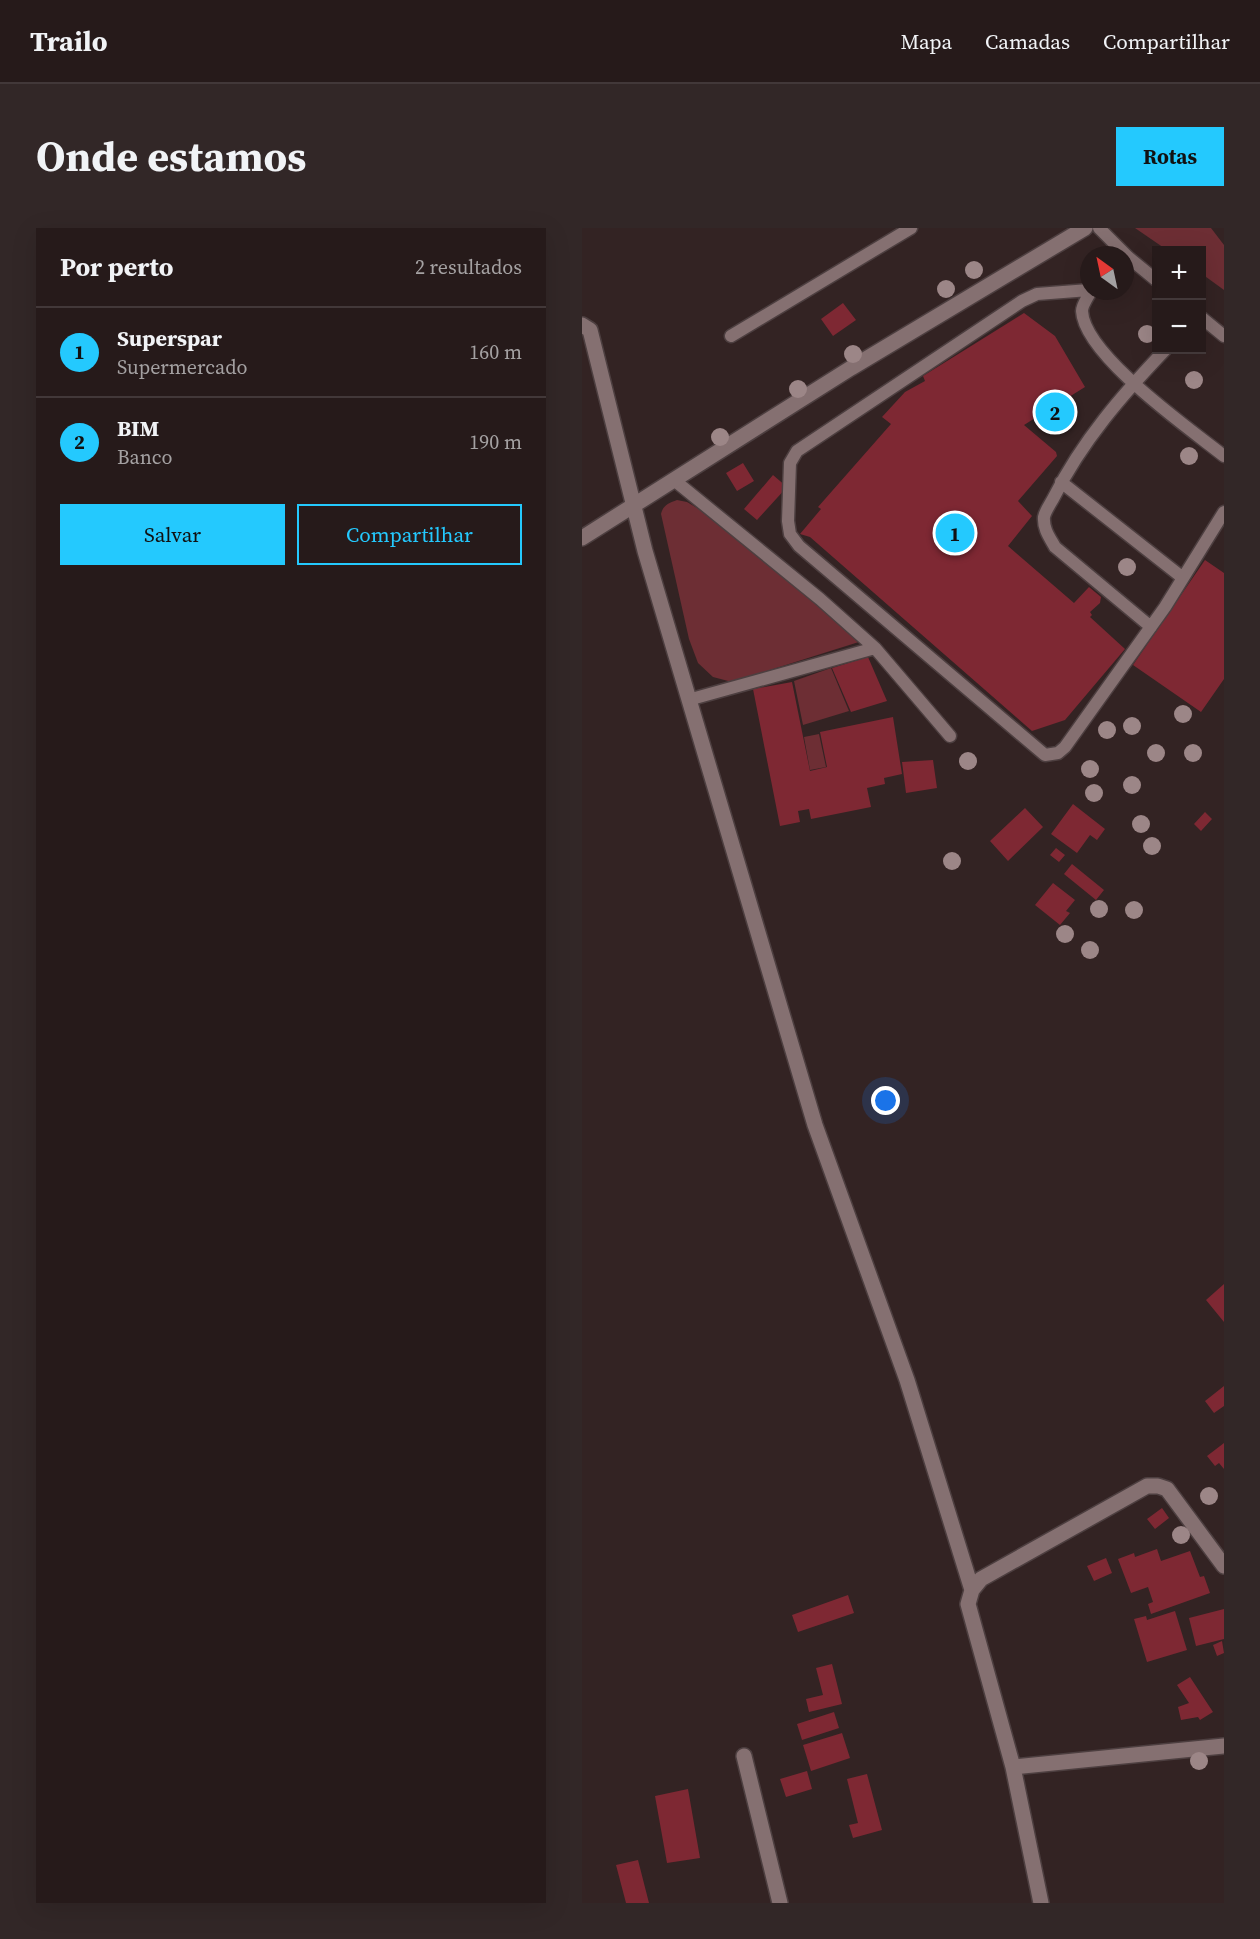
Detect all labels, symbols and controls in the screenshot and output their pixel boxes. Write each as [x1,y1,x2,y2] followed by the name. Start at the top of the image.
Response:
[30,22,108,60] text: Trailo
[900,27,952,56] text: Mapa
[985,27,1070,56] text: Camadas
[1103,27,1230,56] text: Compartilhar
[36,127,306,185] text: Onde estamos
[1116,127,1224,186] button: Rotas
[1080,246,1134,300] north arrow
[1152,246,1206,354] map controls
[1152,246,1206,300] button: +
[60,249,174,285] text: Por perto
[415,253,522,281] text: 2 resultados
[1152,300,1206,354] button: −
[117,323,222,353] text: Superspar
[74,338,85,366] text: 1
[469,338,522,366] text: 160 m
[117,353,248,381] text: Supermercado
[1036,390,1074,435] pin: 2
[117,413,159,443] text: BIM
[74,428,85,456] text: 2
[469,428,522,456] text: 190 m
[117,443,173,471] text: Banco
[60,504,285,565] button: Salvar
[297,504,522,565] button: Compartilhar
[936,510,974,556] pin: 1
[871,1086,900,1115] your location

